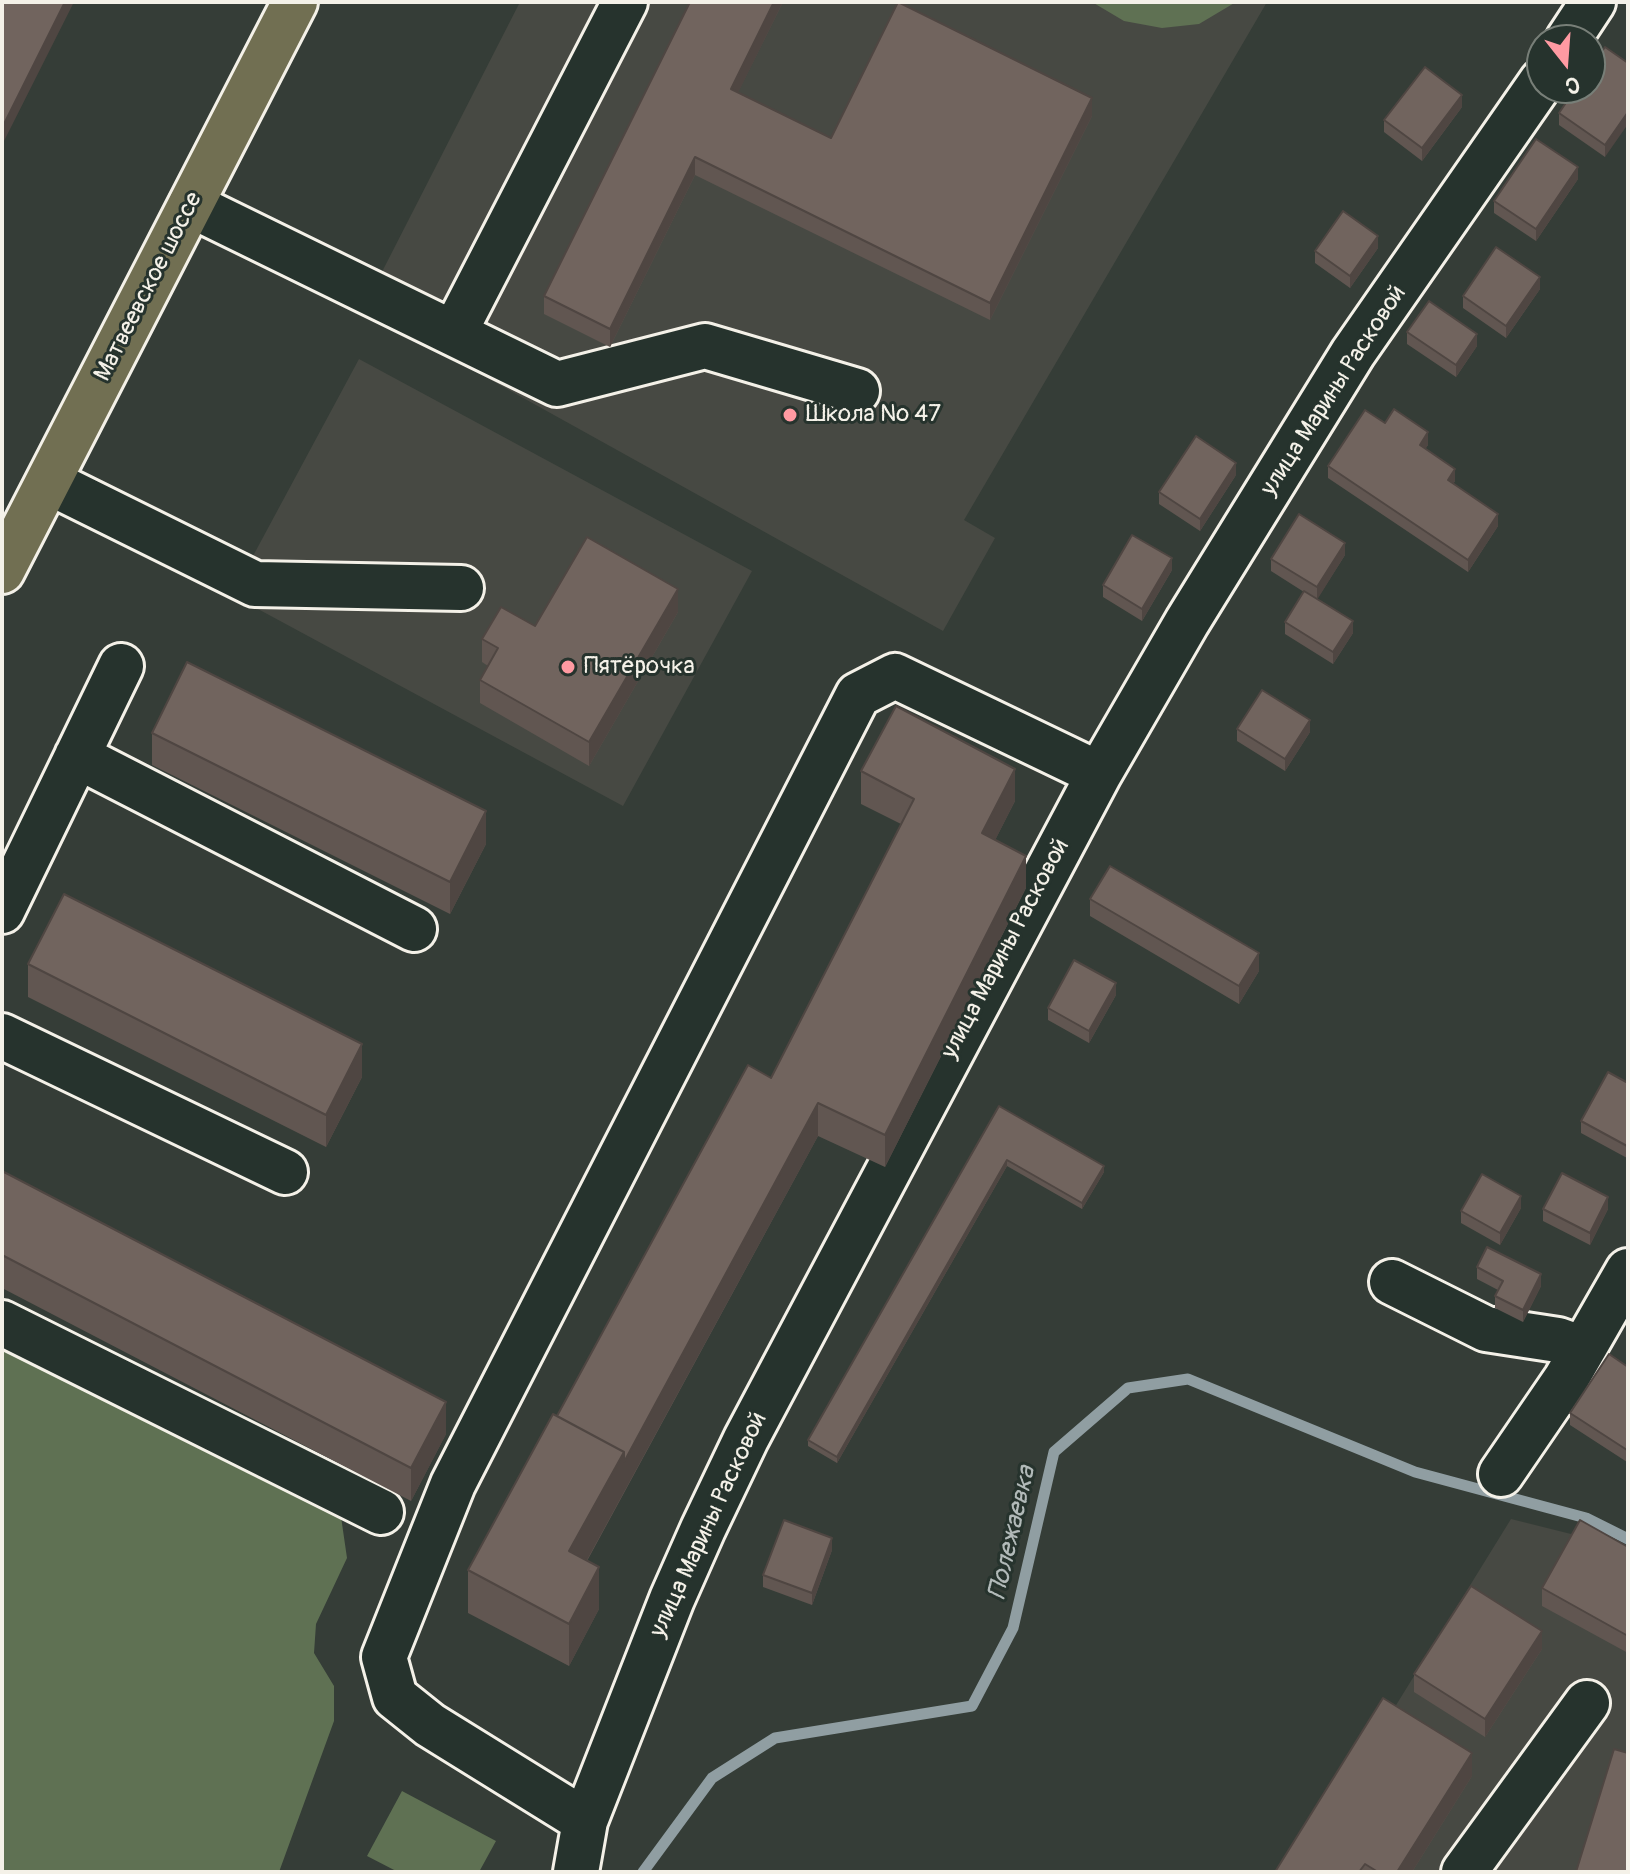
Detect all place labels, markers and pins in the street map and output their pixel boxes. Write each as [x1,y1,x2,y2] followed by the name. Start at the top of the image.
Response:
[806,401,941,429] place label: Школа № 47
[781,406,799,424] marker: Школа № 47
[584,653,695,681] place label: Пятёрочка
[559,658,577,676] marker: Пятёрочка

